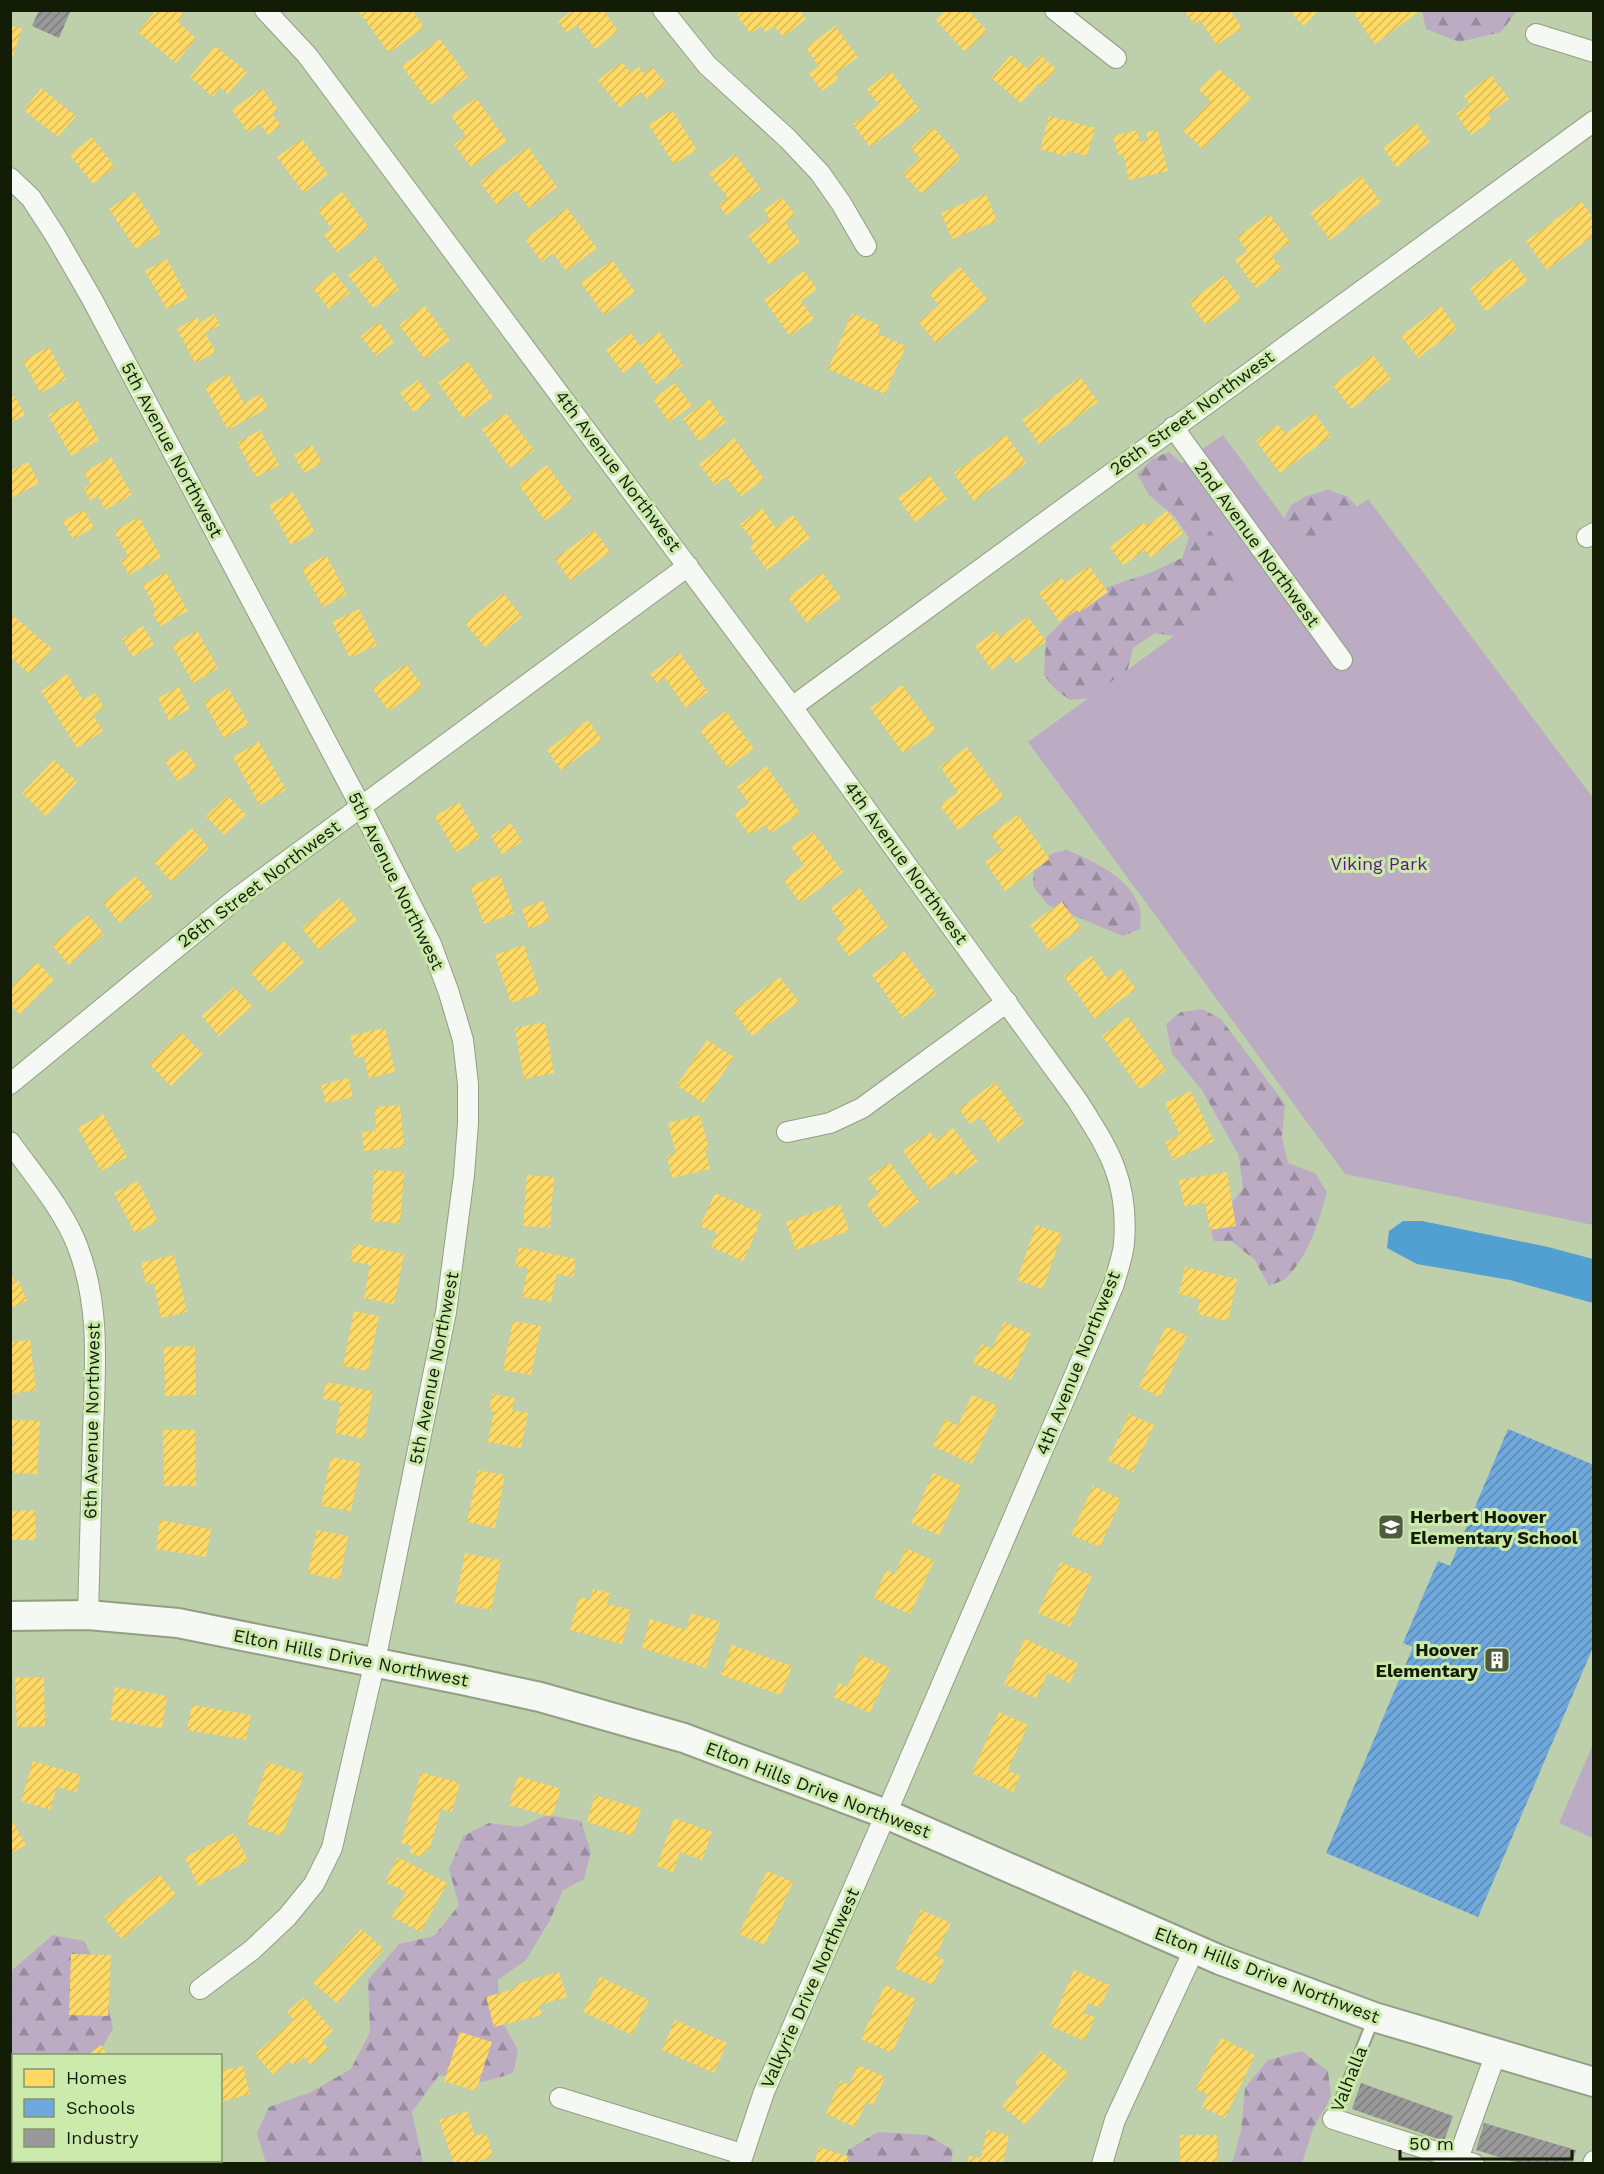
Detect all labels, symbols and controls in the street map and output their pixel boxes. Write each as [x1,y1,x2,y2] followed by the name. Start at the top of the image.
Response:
[1105,346,1278,479] street label: 26th Street Northwest
[117,358,228,542] street label: 5th Avenue Northwest
[551,386,686,556] street label: 4th Avenue Northwest
[1190,457,1325,631] street label: 2nd Avenue Northwest
[840,777,973,949] street label: 4th Avenue Northwest
[344,788,449,974] street label: 5th Avenue Northwest
[173,815,344,952] street label: 26th Street Northwest
[1330,853,1428,874] park label: Viking Park
[1031,1267,1124,1458] street label: 4th Avenue Northwest
[405,1269,463,1466] street label: 5th Avenue Northwest
[79,1322,104,1519] street label: 6th Avenue Northwest
[1410,1506,1578,1548] place label: Herbert Hoover Elementary School
[1376,1512,1406,1542] school or university icon: Herbert Hoover Elementary School
[232,1624,471,1691] street label: Elton Hills Drive Northwest
[1376,1639,1479,1681] place label: Hoover Elementary
[1482,1645,1512,1675] building icon: Hoover Elementary
[703,1737,934,1842] street label: Elton Hills Drive Northwest
[756,1884,863,2091] street label: Valkyrie Drive Northwest
[1152,1922,1383,2027] street label: Elton Hills Drive Northwest
[1326,2043,1371,2115] street label: Valhalla
[12,2054,222,2162] legend
[66,2067,127,2088] text: Homes
[66,2097,135,2118] text: Schools
[1400,2123,1572,2161] scale bar
[66,2127,139,2148] text: Industry
[1409,2133,1454,2154] text: 50 m

